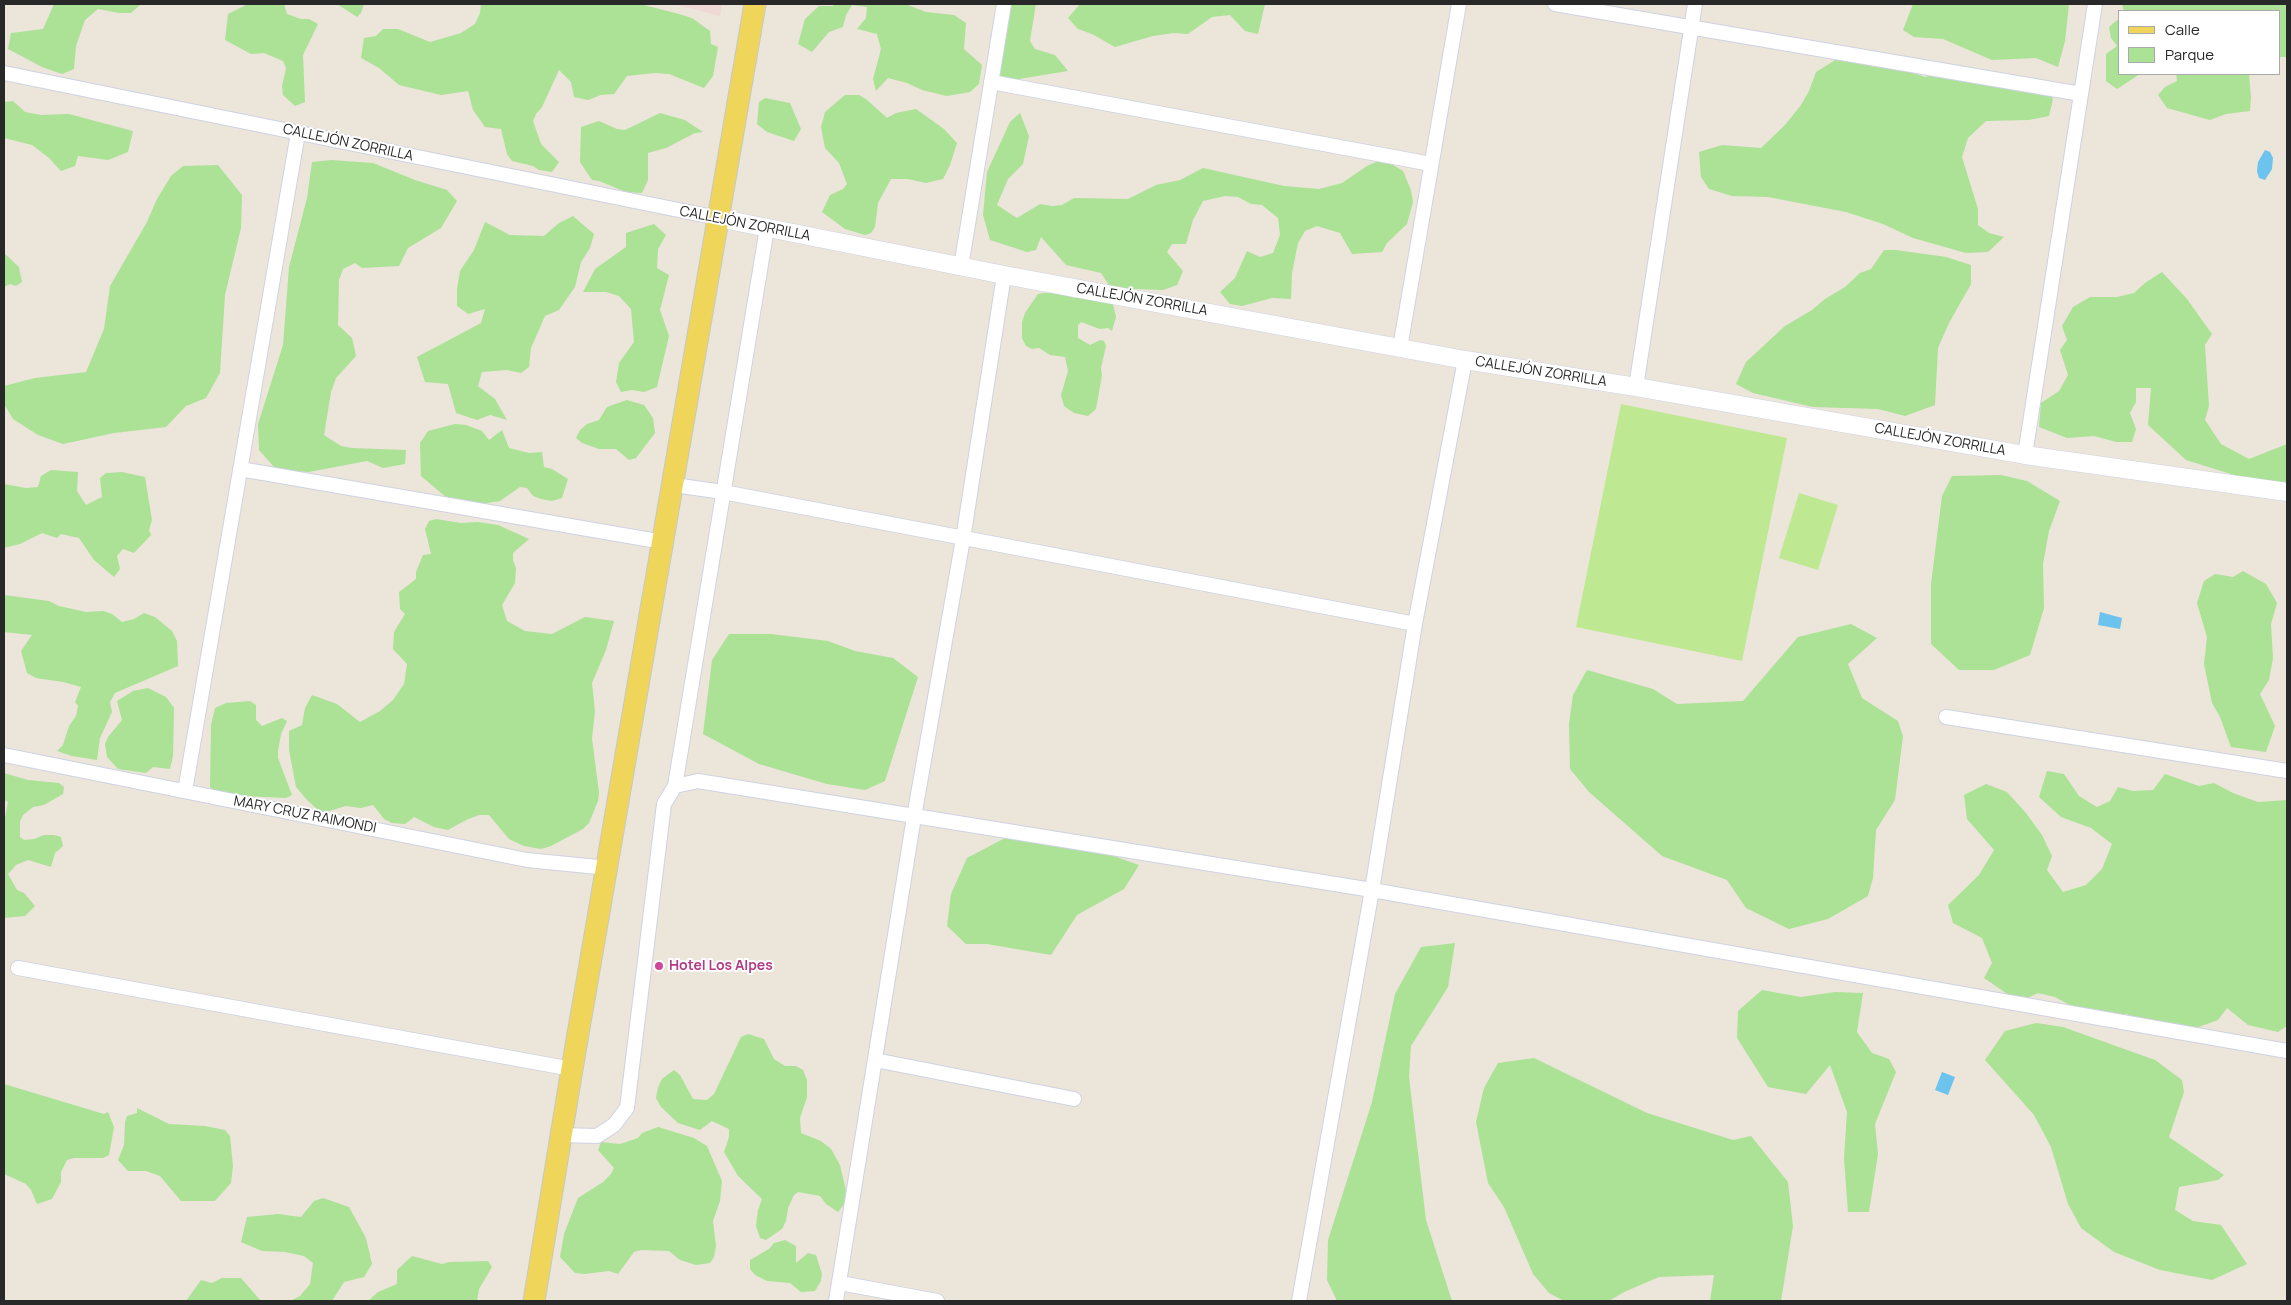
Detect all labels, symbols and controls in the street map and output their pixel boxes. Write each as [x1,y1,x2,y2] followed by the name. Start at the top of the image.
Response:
[2118,10,2281,75] legend
[2165,19,2200,40] text: Calle
[2165,44,2214,65] text: Parque
[281,121,415,165] street label: CALLEJÓN ZORRILLA
[678,203,812,245] street label: CALLEJÓN ZORRILLA
[1075,280,1209,320] street label: CALLEJÓN ZORRILLA
[1474,353,1608,391] street label: CALLEJÓN ZORRILLA
[1873,420,2007,460] street label: CALLEJÓN ZORRILLA
[232,793,378,837] street label: MARY CRUZ RAIMONDI
[669,958,773,974] place label: Hotel Los Alpes
[653,960,665,972] marker: Hotel Los Alpes

